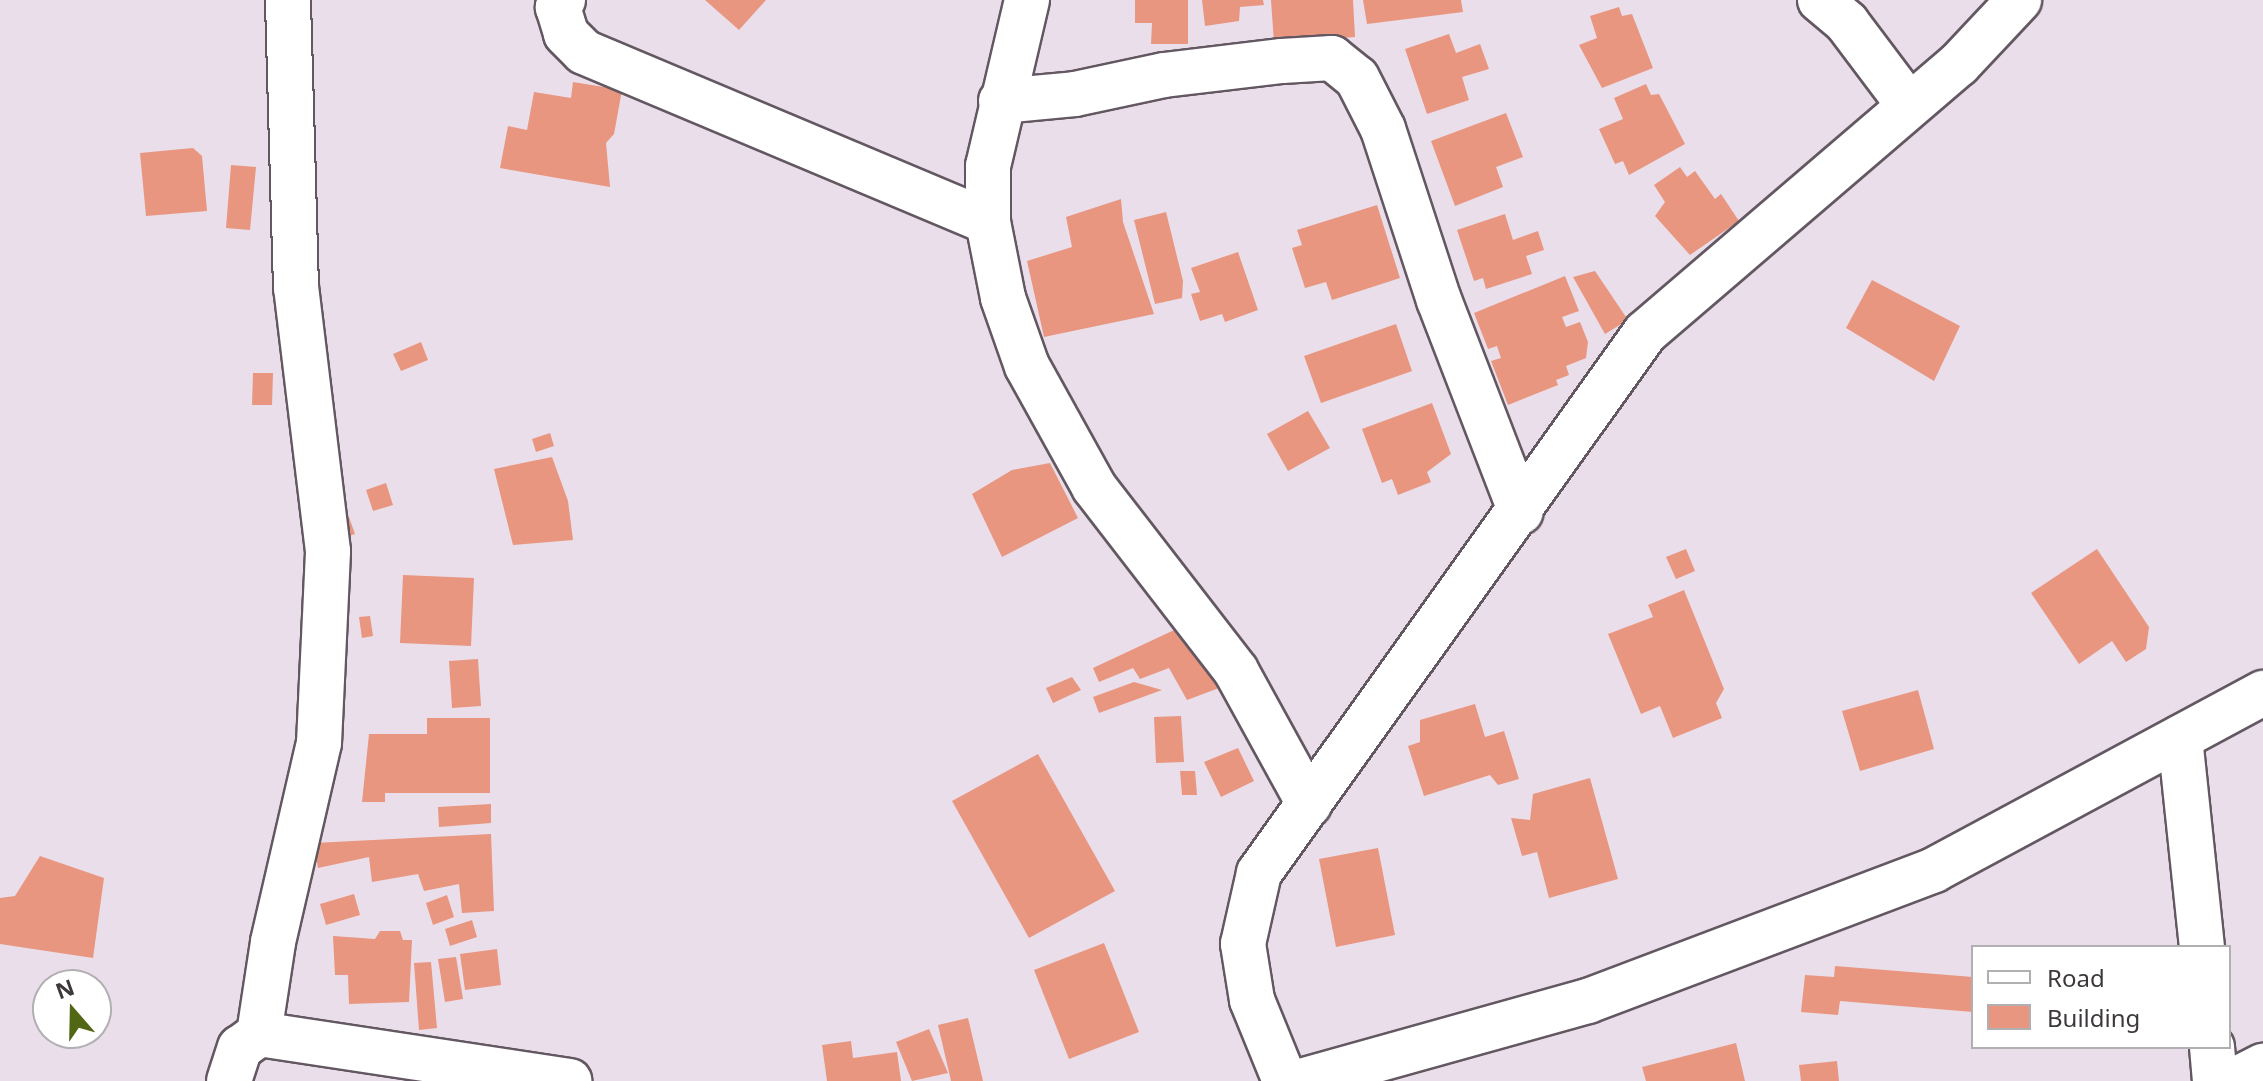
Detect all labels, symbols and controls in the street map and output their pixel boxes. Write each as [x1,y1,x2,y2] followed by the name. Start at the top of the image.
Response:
[1971,945,2231,1049] legend
[2047,961,2105,994] text: Road
[32,969,112,1049] north arrow
[51,971,78,1005] text: N
[2047,1001,2140,1034] text: Building

